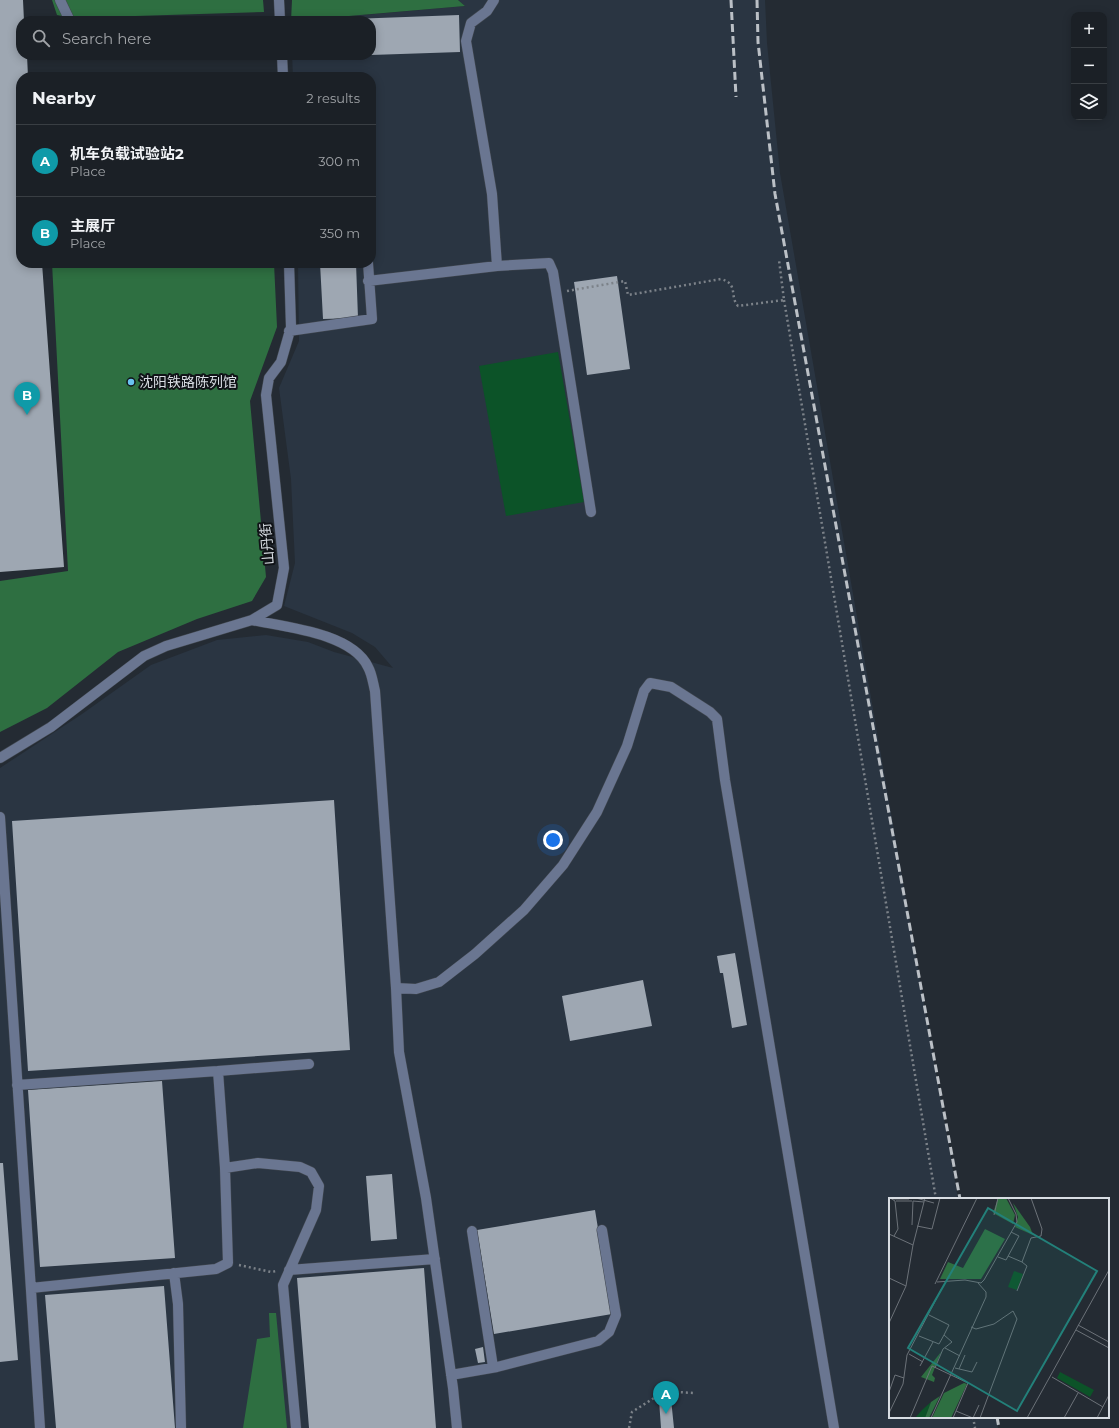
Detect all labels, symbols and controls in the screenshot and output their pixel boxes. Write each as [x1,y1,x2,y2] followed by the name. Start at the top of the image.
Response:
[1071,12,1107,120] map controls
[1071,12,1107,48] button: +
[16,16,376,60] search box
[30,27,52,49] icon: search
[62,29,151,48] text: Search here
[1071,48,1107,84] button: −
[1071,84,1107,120] button: layers
[32,88,96,108] text: Nearby
[306,90,360,106] text: 2 results
[70,144,184,163] text: 机车负载试验站2
[40,153,50,169] text: A
[318,153,360,169] text: 300 m
[70,163,106,179] text: Place
[70,216,115,235] text: 主展厅
[40,225,50,241] text: B
[320,225,360,241] text: 350 m
[70,235,106,251] text: Place
[139,373,237,391] place label: 沈阳铁路陈列馆
[126,377,136,387] marker: 沈阳铁路陈列馆
[14,382,40,415] pin: B
[256,522,278,566] street label: 山丹街
[543,830,563,850] your location
[889,1198,1109,1418] inset map
[653,1381,679,1414] pin: A

